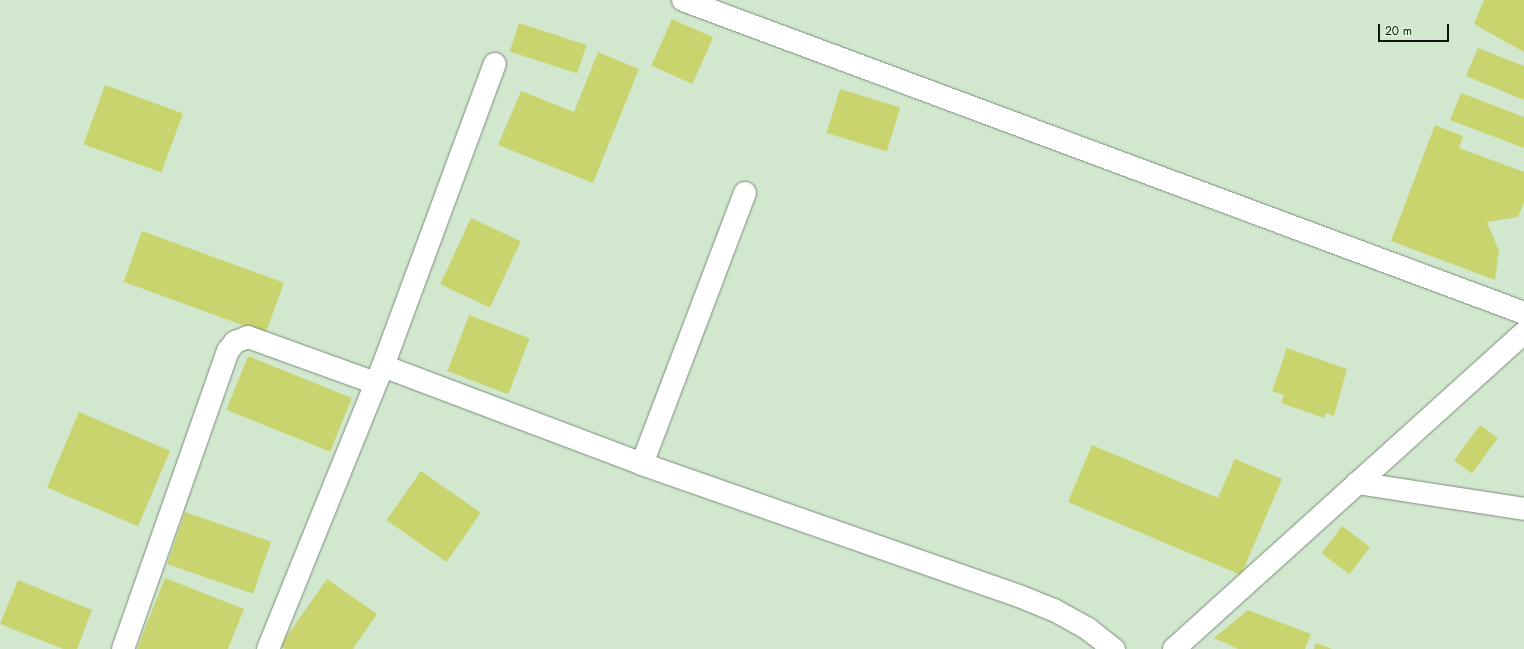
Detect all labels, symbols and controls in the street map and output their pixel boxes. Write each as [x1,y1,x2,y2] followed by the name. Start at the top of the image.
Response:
[1380,16,1451,42] scale bar
[1385,22,1412,40] text: 20 m

